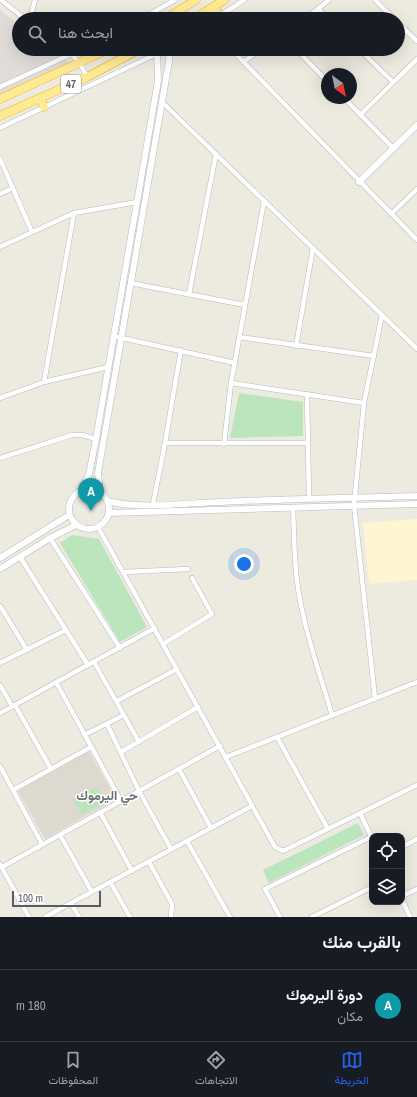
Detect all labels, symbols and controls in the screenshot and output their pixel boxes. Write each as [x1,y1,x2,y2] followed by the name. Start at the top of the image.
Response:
[12,12,405,56] search box
[58,22,113,43] text: ابحث هنا
[26,23,48,45] icon: search
[321,68,357,104] north arrow
[61,75,81,93] road number: 47
[78,478,104,511] pin: A
[234,554,254,574] your location
[76,787,138,806] district label: حي اليرموك
[369,833,405,905] map controls
[369,833,405,869] button: locate
[369,869,405,905] button: layers
[12,889,101,908] scale bar
[18,891,43,905] text: 100 m
[322,930,401,953] text: بالقرب منك
[286,984,363,1005] text: دورة اليرموك
[16,997,46,1014] text: 180 m
[384,997,392,1014] text: A
[337,1008,363,1025] text: مكان
[48,1049,98,1090] tab: المحفوظات
[195,1049,238,1090] tab: الاتجاهات
[335,1049,369,1090] tab: الخريطة

